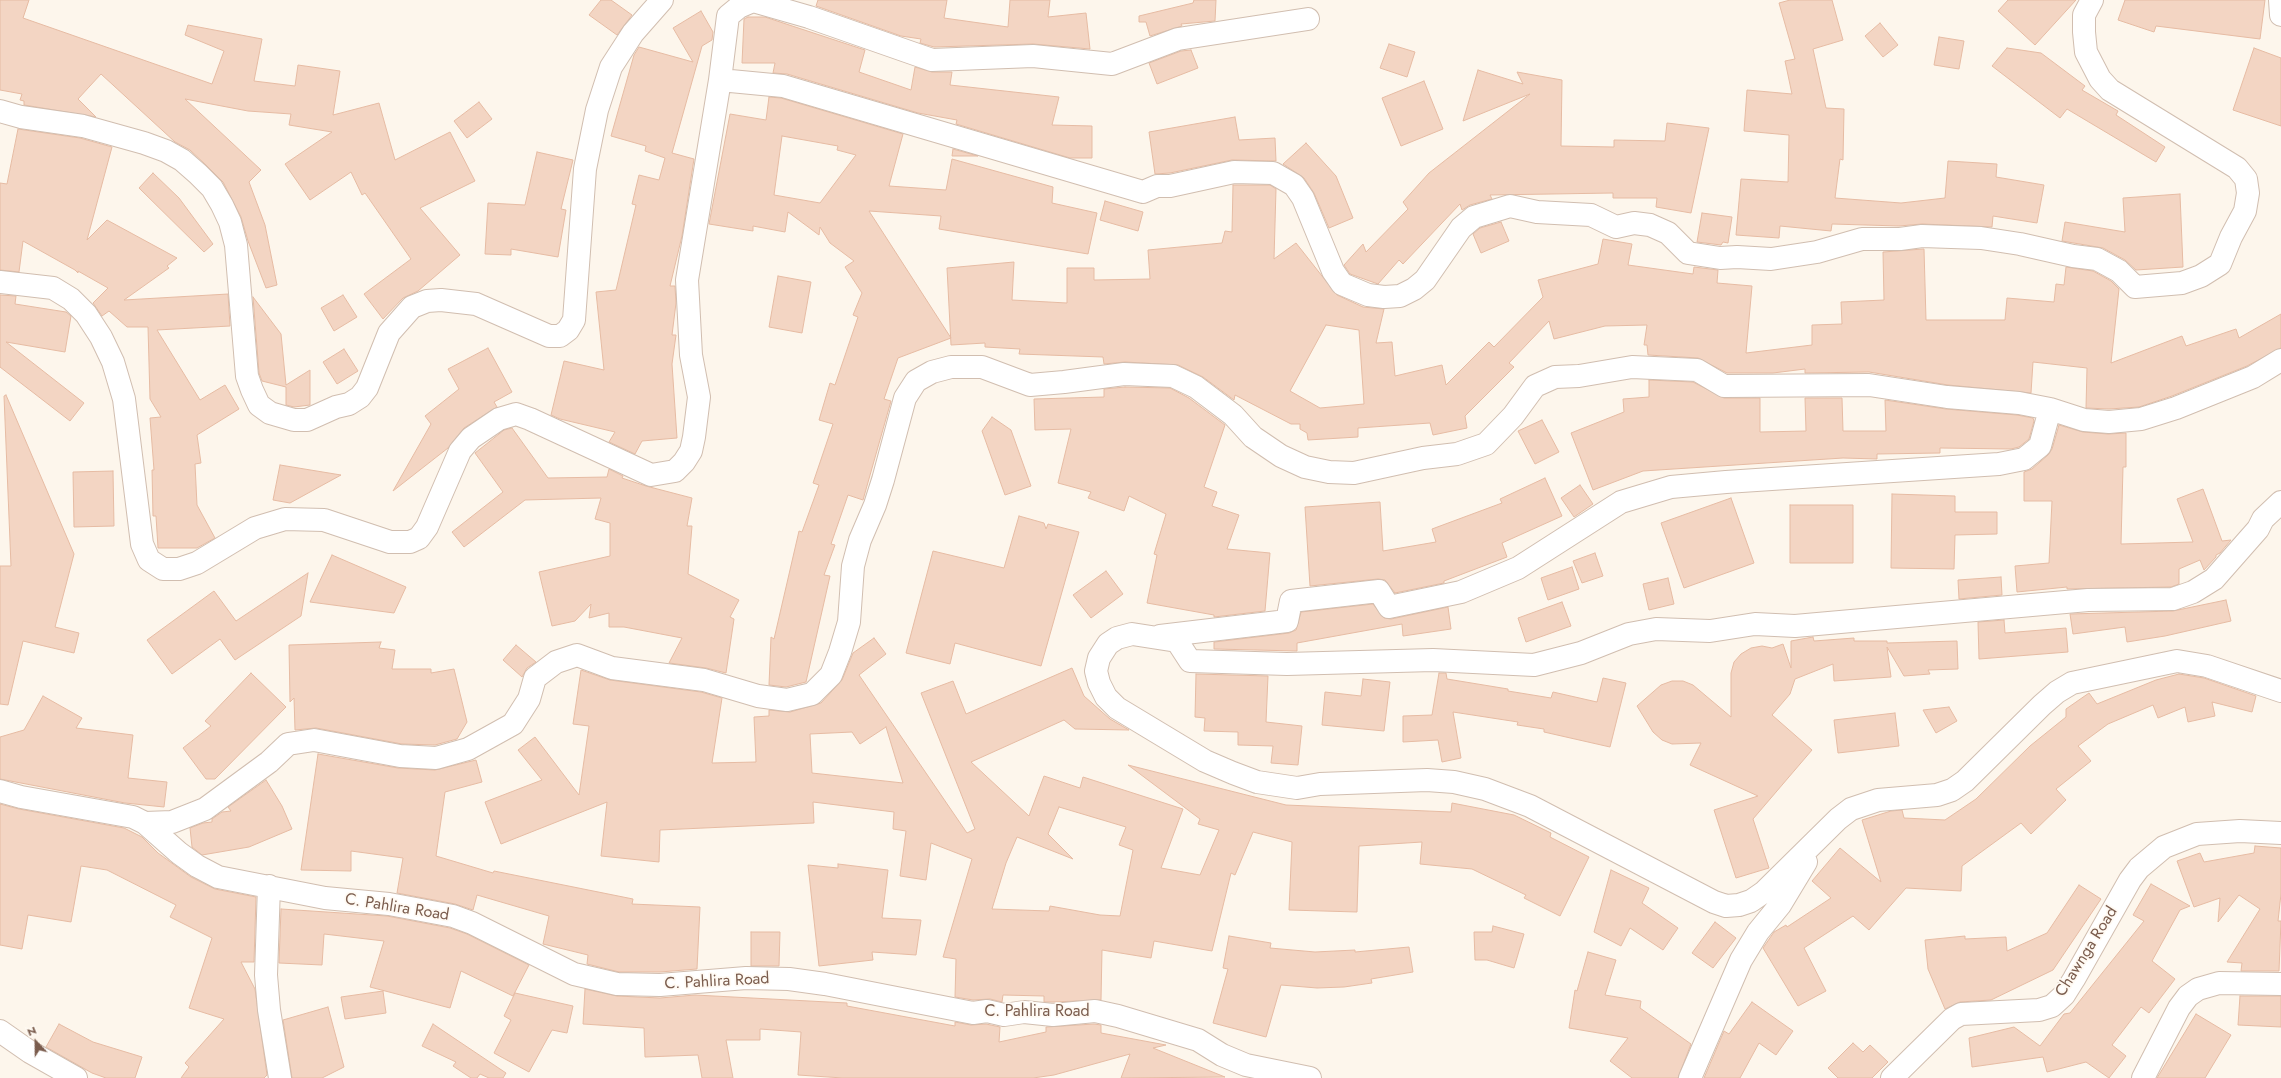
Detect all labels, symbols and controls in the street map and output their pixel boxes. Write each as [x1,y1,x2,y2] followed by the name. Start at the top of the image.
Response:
[344,890,450,926] street label: C. Pahlira Road
[2052,903,2122,1001] street label: Chawnga Road
[664,970,770,994] street label: C. Pahlira Road
[984,1002,1090,1022] street label: C. Pahlira Road
[16,1022,56,1062] north arrow
[24,1022,39,1040] text: N

